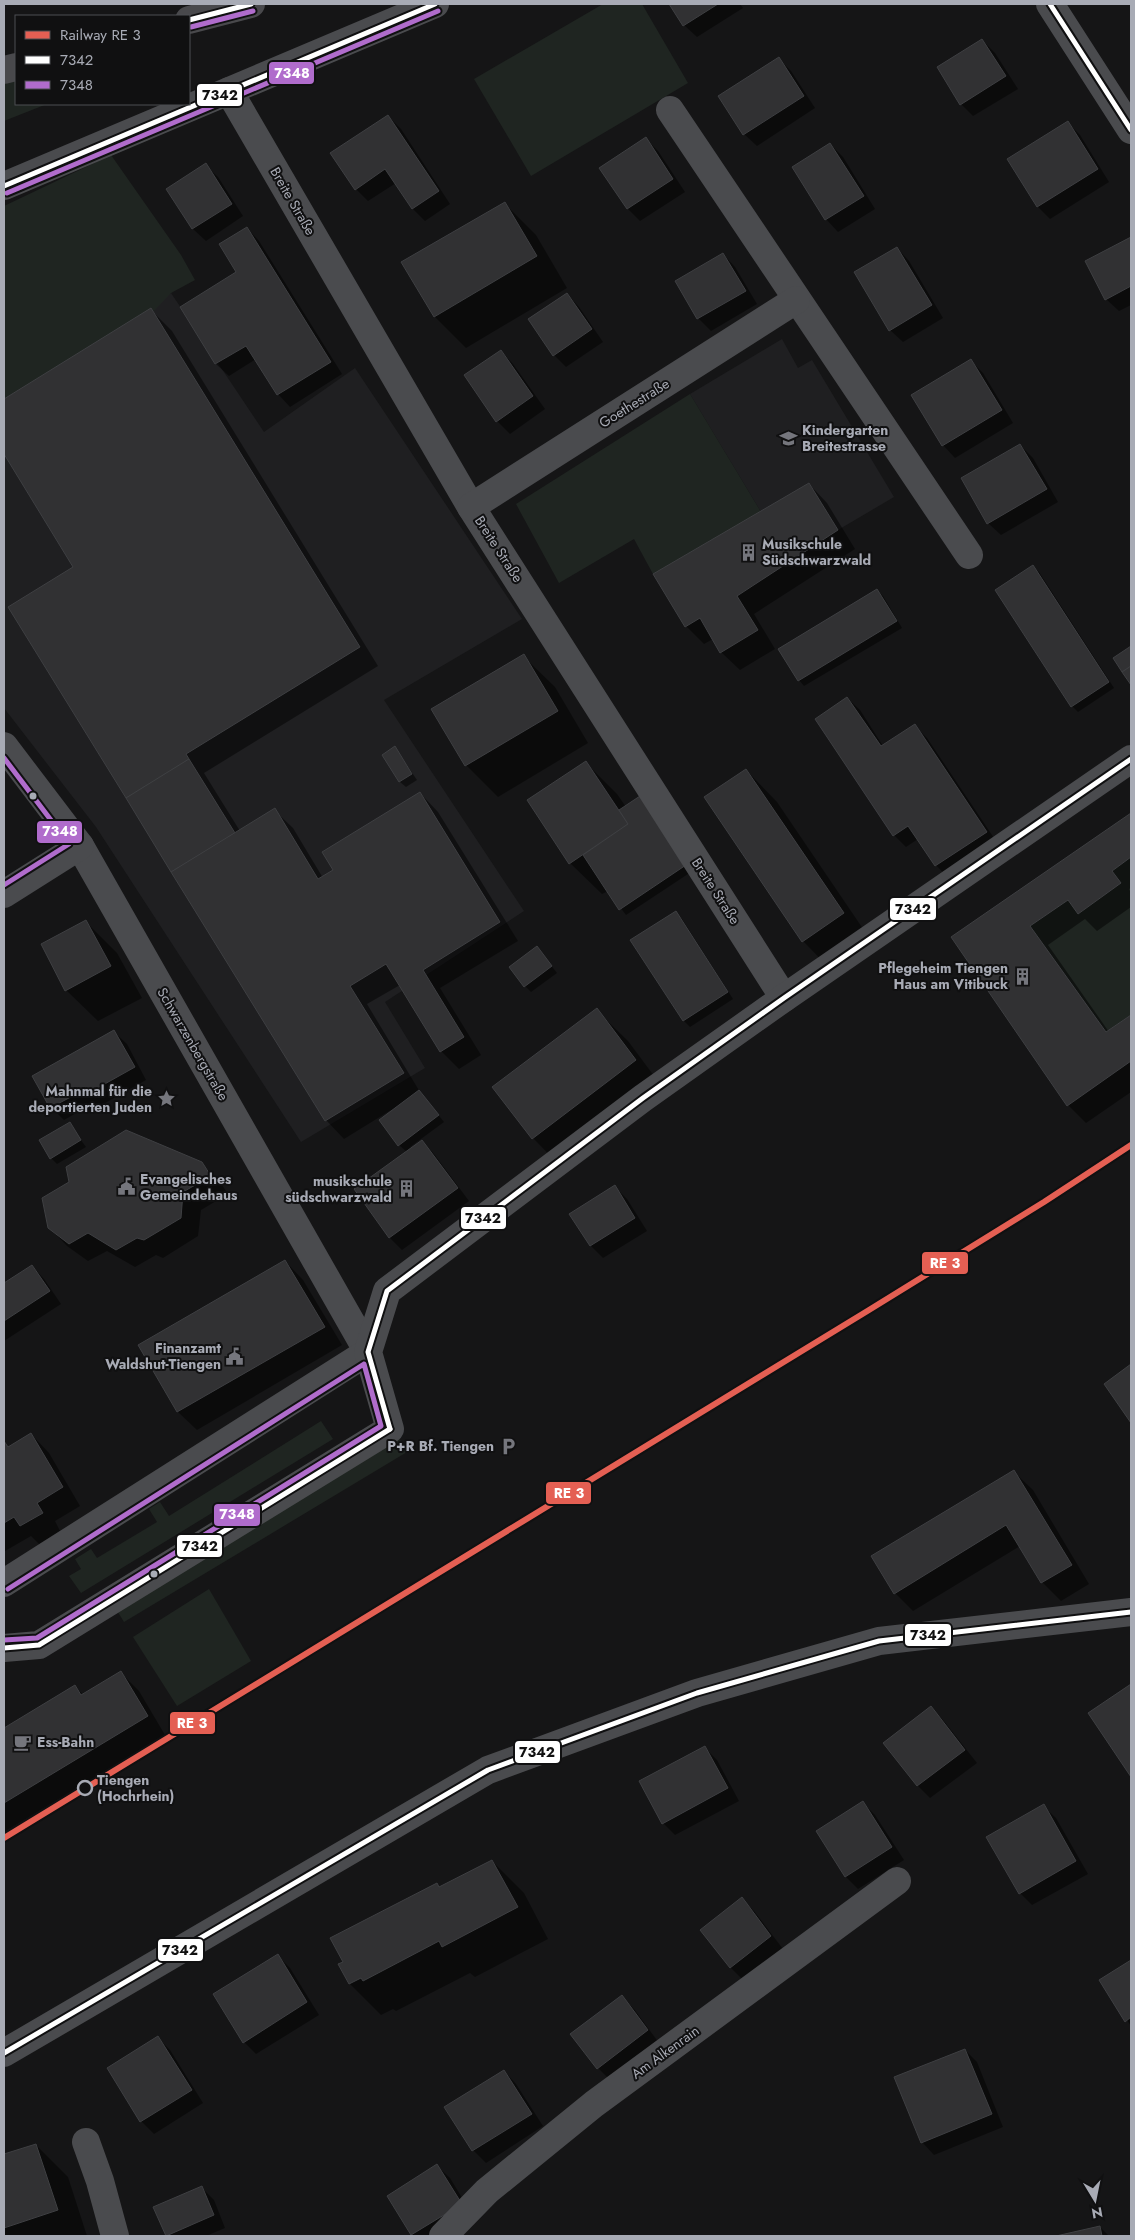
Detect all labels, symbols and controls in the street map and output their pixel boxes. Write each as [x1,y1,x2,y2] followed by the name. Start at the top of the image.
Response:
[15,15,190,105] legend
[60,24,141,46] text: Railway RE 3
[60,49,93,71] text: 7342
[268,61,315,85] line badge: 7348
[274,63,310,83] text: 7348
[60,74,93,96] text: 7348
[196,83,243,107] line badge: 7342
[202,85,238,105] text: 7342
[265,163,321,239] street label: Breite Straße
[595,374,673,432] street label: Goethestraße
[802,420,888,456] place label: Kindergarten Breitestrasse
[778,428,798,448] school or university icon: Kindergarten Breitestrasse
[470,512,528,586] street label: Breite Straße
[762,534,871,570] place label: Musikschule Südschwarzwald
[738,542,758,562] building icon: Musikschule Südschwarzwald
[28,791,38,801] unlabelled marker
[36,820,83,844] line badge: 7348
[42,821,78,841] text: 7348
[687,854,745,928] street label: Breite Straße
[889,897,937,921] line badge: 7342
[895,899,931,919] text: 7342
[878,958,1008,994] place label: Pflegeheim Tiengen Haus am Vitibuck
[1012,966,1032,986] building icon: Pflegeheim Tiengen Haus am Vitibuck
[153,984,233,1104] street label: Schwarzenbergstraße
[28,1081,152,1117] place label: Mahnmal für die deportierten Juden
[156,1089,176,1109] place icon: Mahnmal für die deportierten Juden
[140,1169,238,1205] place label: Evangelisches Gemeindehaus
[285,1171,392,1207] place label: musikschule südschwarzwald
[116,1177,136,1197] public building icon: Evangelisches Gemeindehaus
[396,1179,416,1199] building icon: musikschule südschwarzwald
[460,1206,507,1230] line badge: 7342
[465,1208,501,1228] text: 7342
[921,1251,969,1275] line badge: RE 3
[930,1253,960,1273] text: RE 3
[105,1338,222,1374] place label: Finanzamt Waldshut-Tiengen
[225,1346,245,1366] public building icon: Finanzamt Waldshut-Tiengen
[387,1436,494,1456] place label: P+R Bf. Tiengen
[498,1436,518,1456] parking icon: P+R Bf. Tiengen
[545,1481,592,1505] line badge: RE 3
[554,1483,584,1503] text: RE 3
[213,1503,261,1527] line badge: 7348
[219,1504,255,1524] text: 7348
[176,1534,223,1558] line badge: 7342
[182,1536,218,1556] text: 7342
[149,1569,159,1579] unlabelled marker
[904,1623,952,1647] line badge: 7342
[910,1625,946,1645] text: 7342
[169,1711,216,1735] line badge: RE 3
[177,1713,207,1733] text: RE 3
[13,1732,33,1752] cafe icon: Ess-Bahn
[37,1732,94,1752] place label: Ess-Bahn
[514,1740,561,1764] line badge: 7342
[519,1742,555,1762] text: 7342
[97,1770,174,1806] place label: Tiengen (Hochrhein)
[77,1780,93,1796] marker: Tiengen (Hochrhein)
[157,1938,204,1962] line badge: 7342
[162,1940,198,1960] text: 7342
[627,2020,703,2084] street label: Am Alkenrain
[1070,2175,1120,2225] north arrow
[1090,2202,1104,2224] text: N

